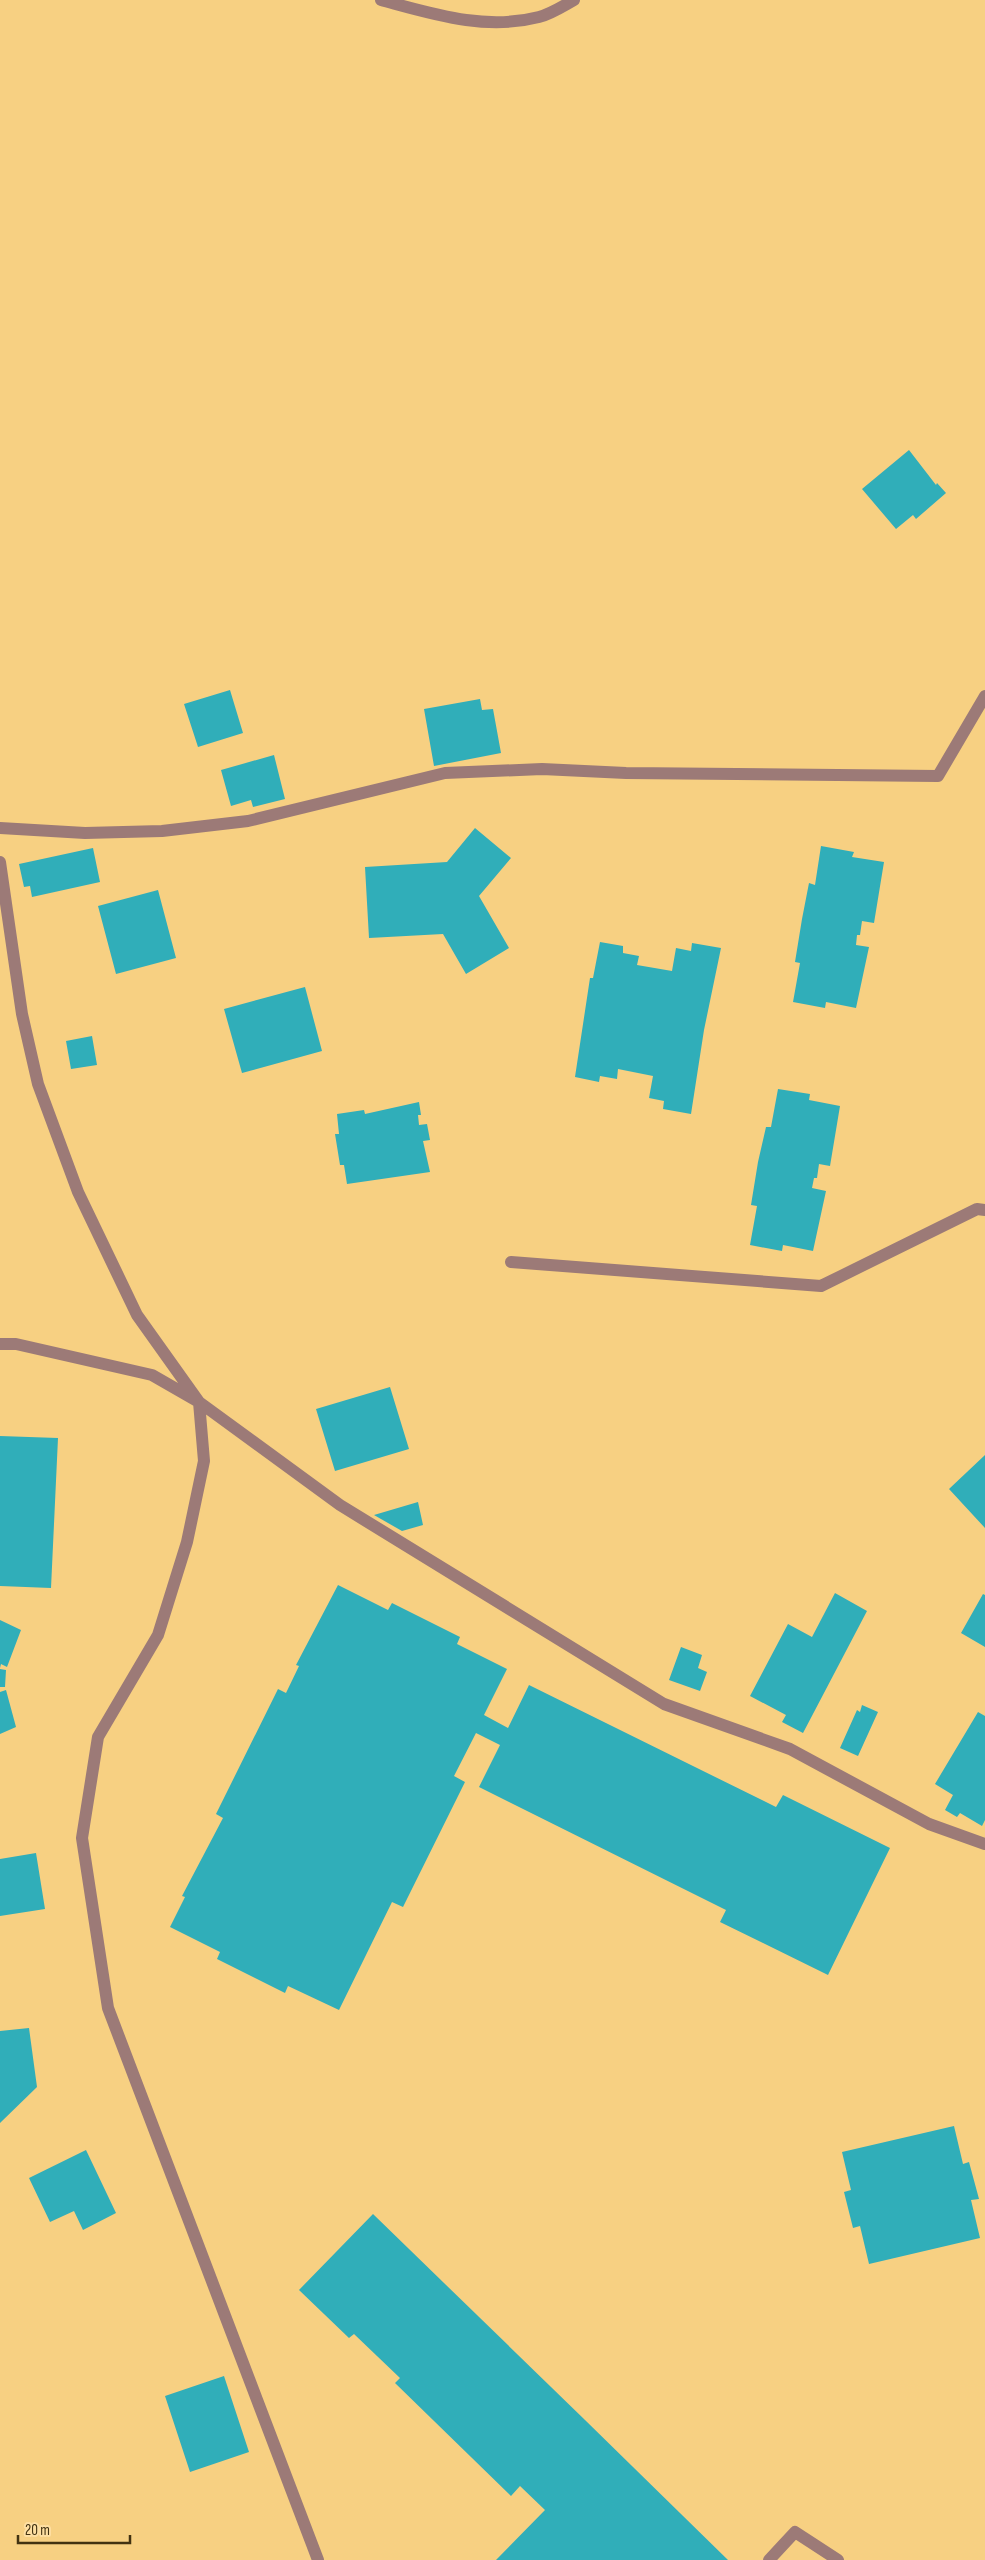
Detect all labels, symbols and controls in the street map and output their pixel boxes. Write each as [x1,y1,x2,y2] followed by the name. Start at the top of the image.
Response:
[18,2512,130,2544] scale bar
[25,2521,50,2540] text: 20 m

